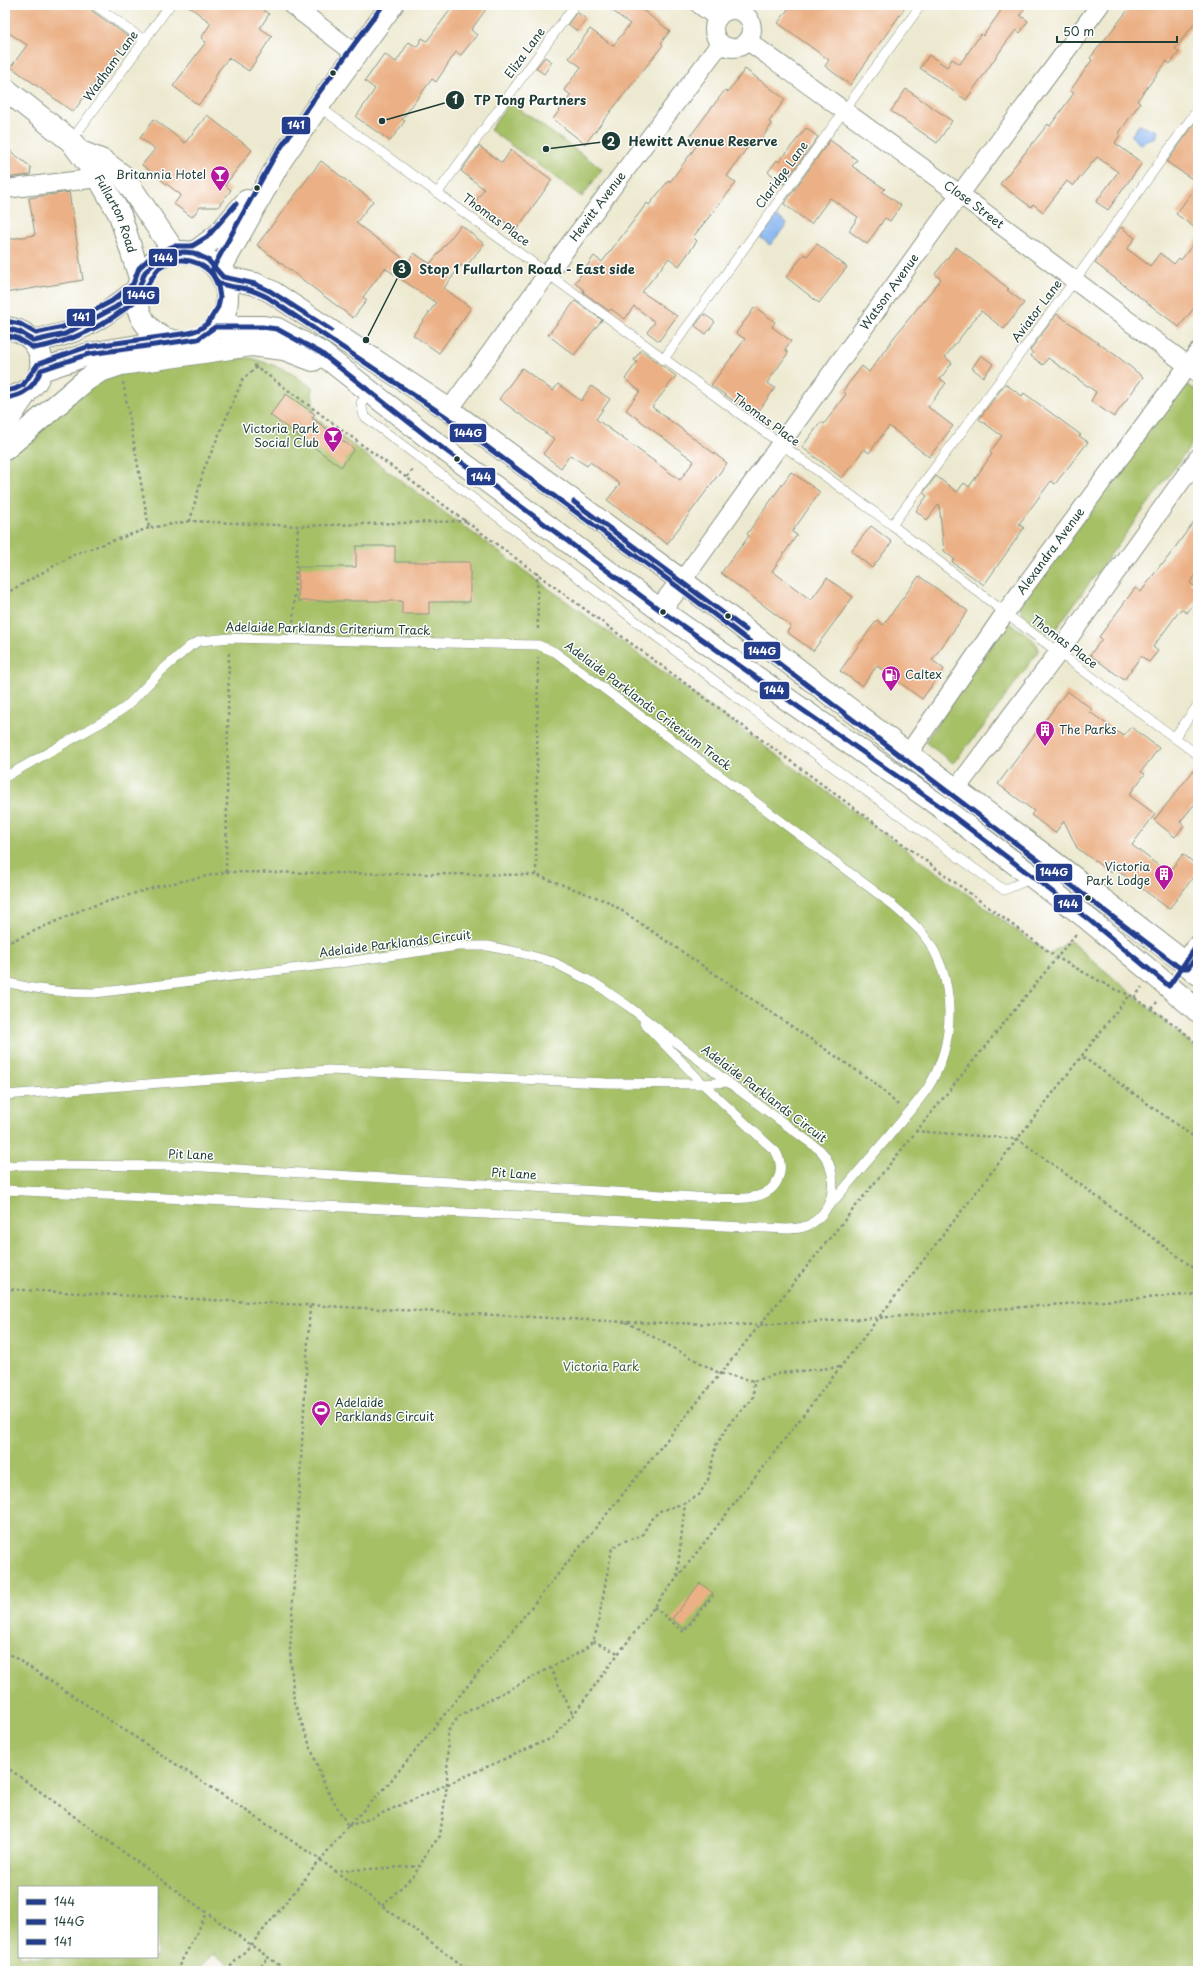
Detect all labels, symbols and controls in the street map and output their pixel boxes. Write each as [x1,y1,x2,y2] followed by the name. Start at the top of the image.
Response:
[1057,18,1177,44] scale bar
[1063,22,1094,40] text: 50 m
[499,23,549,82] street label: Eliza Lane
[78,26,142,105] street label: Wadham Lane
[328,68,338,78] unlabelled marker
[445,87,595,112] callout: TP Tong Partners
[452,90,458,108] text: 1
[474,90,586,109] text: TP Tong Partners
[281,116,311,135] line badge: 141
[287,116,305,133] text: 141
[601,129,786,154] callout: Hewitt Avenue Reserve
[629,131,777,150] text: Hewitt Avenue Reserve
[607,132,616,150] text: 2
[750,137,812,212] street label: Claridge Lane
[209,164,231,192] bar icon: Britannia Hotel
[116,165,206,183] place label: Britannia Hotel
[565,167,630,245] street label: Hewitt Avenue
[91,171,141,255] street label: Fullarton Road
[941,176,1008,232] street label: Close Street
[252,183,262,193] unlabelled marker
[459,188,534,250] street label: Thomas Place
[148,248,178,267] line badge: 144
[153,249,174,266] text: 144
[855,249,923,333] street label: Watson Avenue
[392,257,643,282] callout: Stop 1 Fullarton Road - East side
[398,259,406,277] text: 3
[419,259,635,278] text: Stop 1 Fullarton Road - East side
[1007,275,1066,346] street label: Aviator Lane
[122,286,160,305] line badge: 144G
[127,286,155,303] text: 144G
[66,308,96,327] line badge: 141
[72,308,90,325] text: 141
[729,388,804,450] street label: Thomas Place
[242,419,319,451] place label: Victoria Park Social Club
[449,423,487,443] line badge: 144G
[454,424,482,441] text: 144G
[322,425,344,453] bar icon: Victoria Park Social Club
[452,454,462,464] unlabelled marker
[466,467,496,486] line badge: 144
[471,468,492,485] text: 144
[1012,503,1088,598] street label: Alexandra Avenue
[658,607,668,617] unlabelled marker
[1027,610,1102,672] street label: Thomas Place
[723,611,733,621] unlabelled marker
[225,617,431,639] street label: Adelaide Parklands Criterium Track
[561,636,736,774] street label: Adelaide Parklands Criterium Track
[743,641,781,660] line badge: 144G
[748,642,776,659] text: 144G
[880,664,902,692] fuel station icon: Caltex
[905,665,942,683] place label: Caltex
[759,681,790,700] line badge: 144
[764,681,785,698] text: 144
[1034,719,1056,747] building icon: The Parks
[1059,720,1117,738] place label: The Parks
[1086,857,1150,889] place label: Victoria Park Lodge
[1035,863,1073,882] line badge: 144G
[1040,863,1068,880] text: 144G
[1153,863,1175,891] building icon: Victoria Park Lodge
[1083,893,1093,903] unlabelled marker
[1053,894,1083,913] line badge: 144
[1058,895,1079,912] text: 144
[318,925,472,961] street label: Adelaide Parklands Circuit
[698,1040,831,1146] street label: Adelaide Parklands Circuit
[168,1144,214,1164] street label: Pit Lane
[491,1162,538,1184] street label: Pit Lane
[563,1357,639,1375] park label: Victoria Park
[335,1393,434,1425] place label: Adelaide Parklands Circuit
[310,1399,332,1427] sports icon: Adelaide Parklands Circuit
[18,1886,158,1958] legend
[54,1892,75,1910] text: 144
[54,1912,85,1930] text: 144G
[54,1932,72,1950] text: 141

